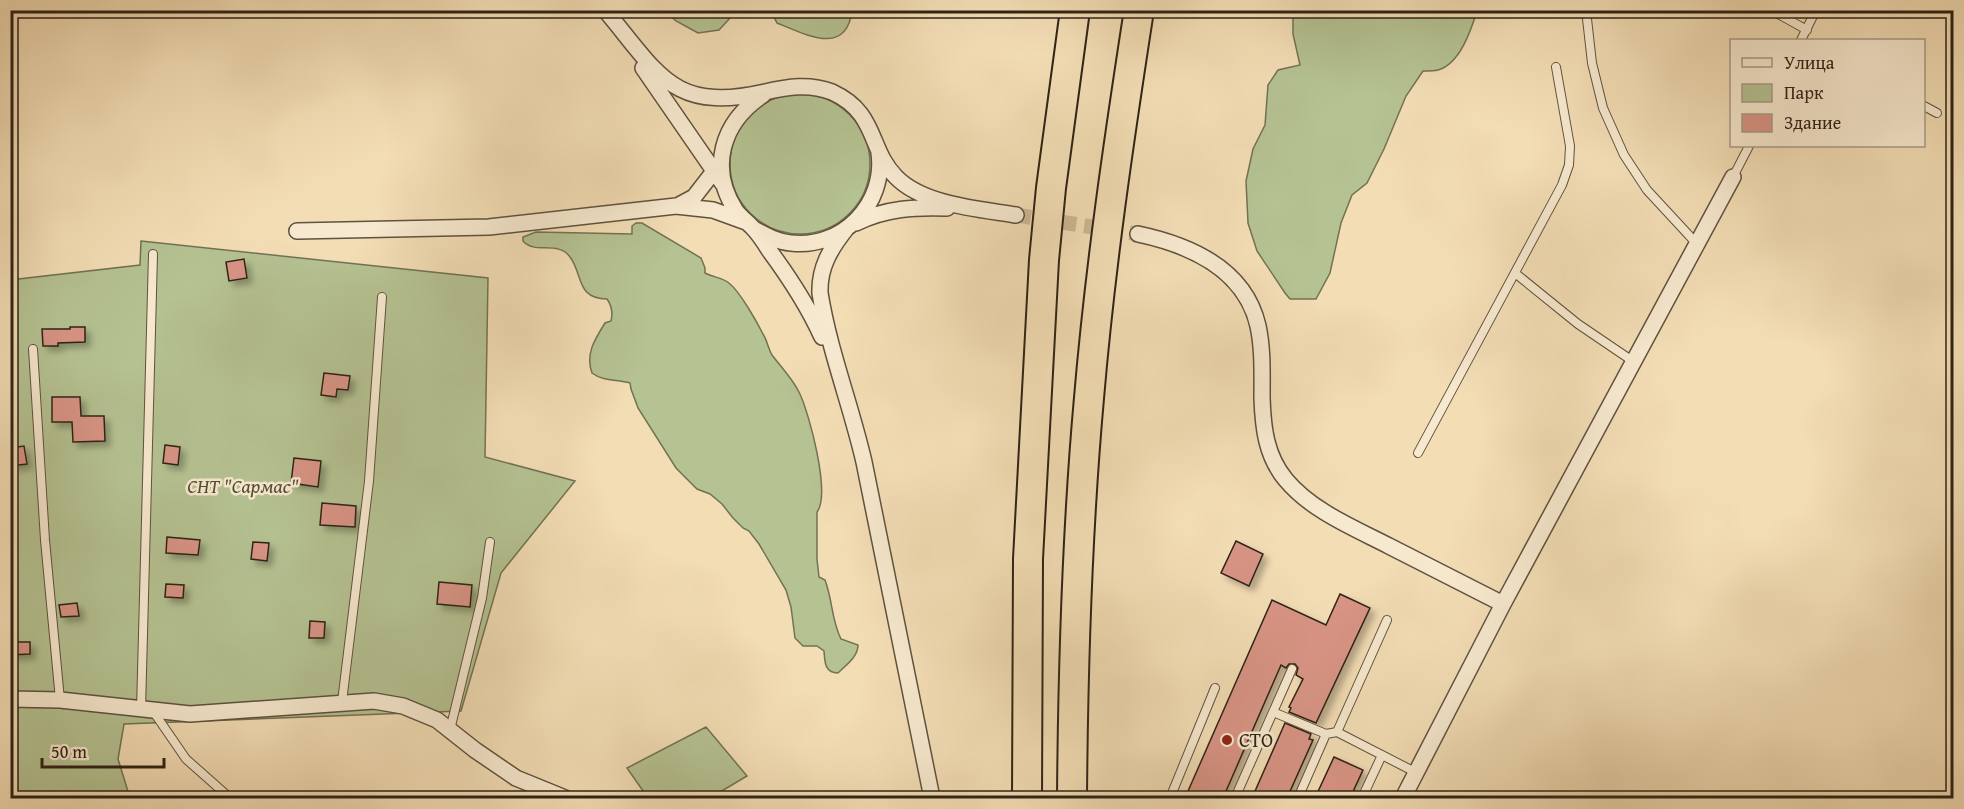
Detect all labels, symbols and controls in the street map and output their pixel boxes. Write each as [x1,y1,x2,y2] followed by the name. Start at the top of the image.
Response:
[1730,39,1925,147] legend
[1784,49,1835,76] text: Улица
[1784,79,1824,106] text: Парк
[1784,109,1841,136] text: Здание
[187,471,299,500] park label: СНТ "Сармас"
[1239,725,1273,754] place label: СТО
[42,731,164,769] scale bar
[1220,733,1234,747] marker: СТО
[51,738,87,765] text: 50 m

